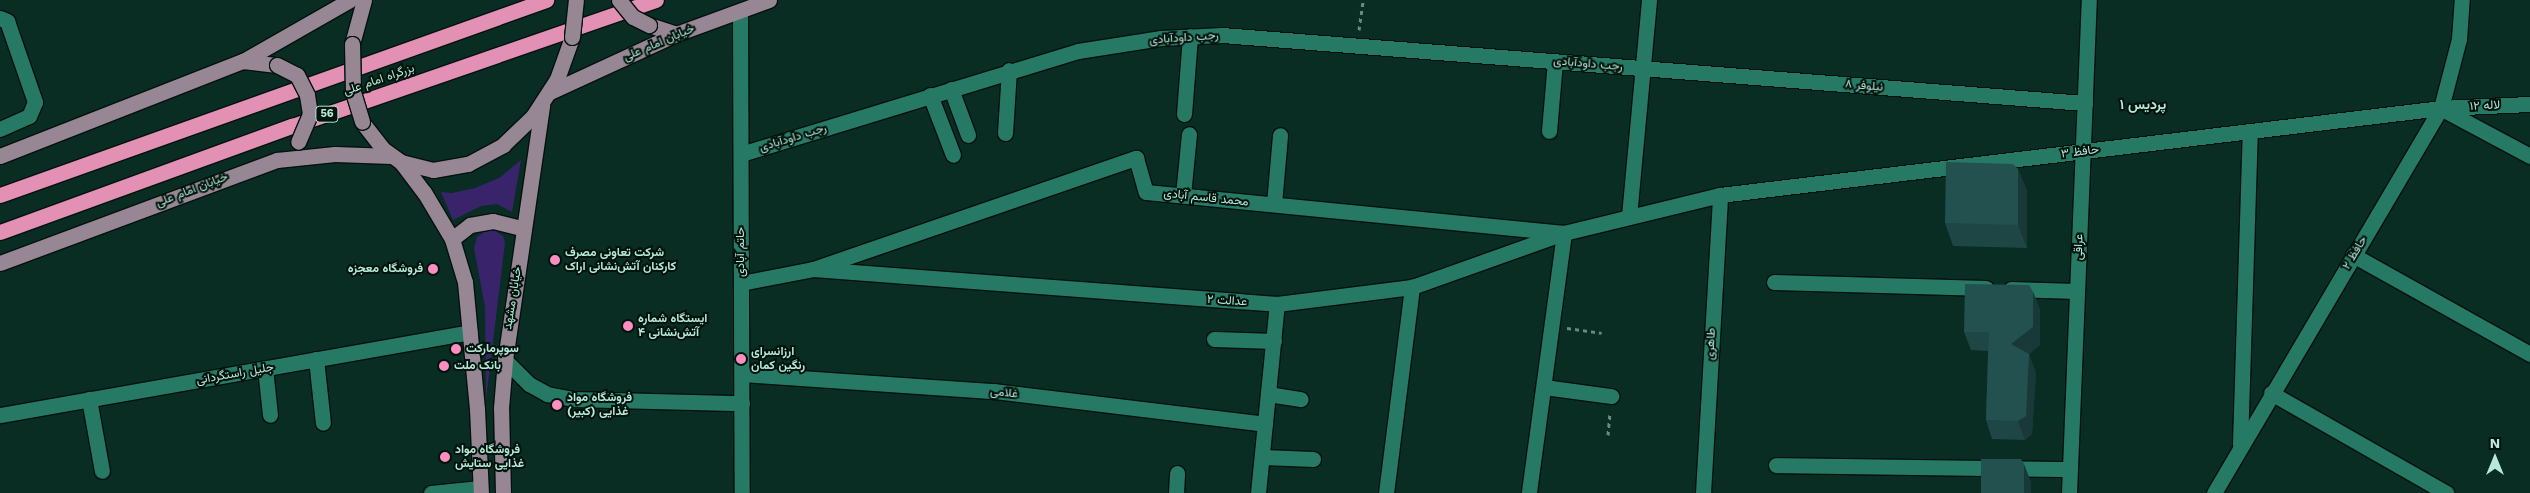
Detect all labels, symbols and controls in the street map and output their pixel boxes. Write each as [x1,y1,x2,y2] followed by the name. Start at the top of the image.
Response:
[621,22,697,64] street label: خیابان امام علی
[1149,28,1219,48] street label: رجب داودآبادی
[1553,54,1623,74] street label: رجب داودآبادی
[342,61,416,99] street label: بزرگراه امام علی
[1844,77,1884,95] street label: نیلوفر ۸
[2120,96,2166,112] district label: پردیس ۱
[2469,98,2501,114] street label: لاله ۱۲
[314,106,340,122] road number: 56
[758,121,828,155] street label: رجب داودآبادی
[2060,143,2100,161] street label: حافظ ۳
[154,170,230,210] street label: خیابان امام علی
[1163,186,1249,210] street label: محمد قاسم آبادی
[734,227,748,277] street label: حاتم آبادی
[2071,234,2087,260] street label: عراقی
[2340,234,2370,272] street label: حافظ ۲
[565,246,676,274] place label: شرکت تعاونی مصرف کارکنان آتش‌نشانی اراک
[549,254,561,266] marker: شرکت تعاونی مصرف کارکنان آتش‌نشانی اراک
[348,262,423,276] place label: فروشگاه معجزه
[427,263,439,275] marker: فروشگاه معجزه
[501,266,525,330] street label: خیابان مشهد
[1206,292,1248,310] street label: عدالت ۲
[638,312,707,340] place label: ایستگاه شماره ۴ آتش‌نشانی
[622,320,634,332] marker: ایستگاه شماره ۴ آتش‌نشانی
[1703,327,1719,361] street label: طاهری
[466,342,519,356] place label: سوپرمارکت
[450,343,462,355] marker: سوپرمارکت
[751,345,805,373] place label: ارزانسرای رنگین کمان
[735,353,747,365] marker: ارزانسرای رنگین کمان
[454,359,501,373] place label: بانک ملت
[195,360,275,388] street label: جلیل راستگردانی
[438,360,450,372] marker: بانک ملت
[989,384,1019,402] street label: غلامی
[567,391,632,419] place label: فروشگاه مواد غذایی (کبیر)
[551,399,563,411] marker: فروشگاه مواد غذایی (کبیر)
[2470,433,2520,483] north arrow
[2490,435,2500,451] text: N
[455,443,524,471] place label: فروشگاه مواد غذایی ستایش
[439,451,451,463] marker: فروشگاه مواد غذایی ستایش

